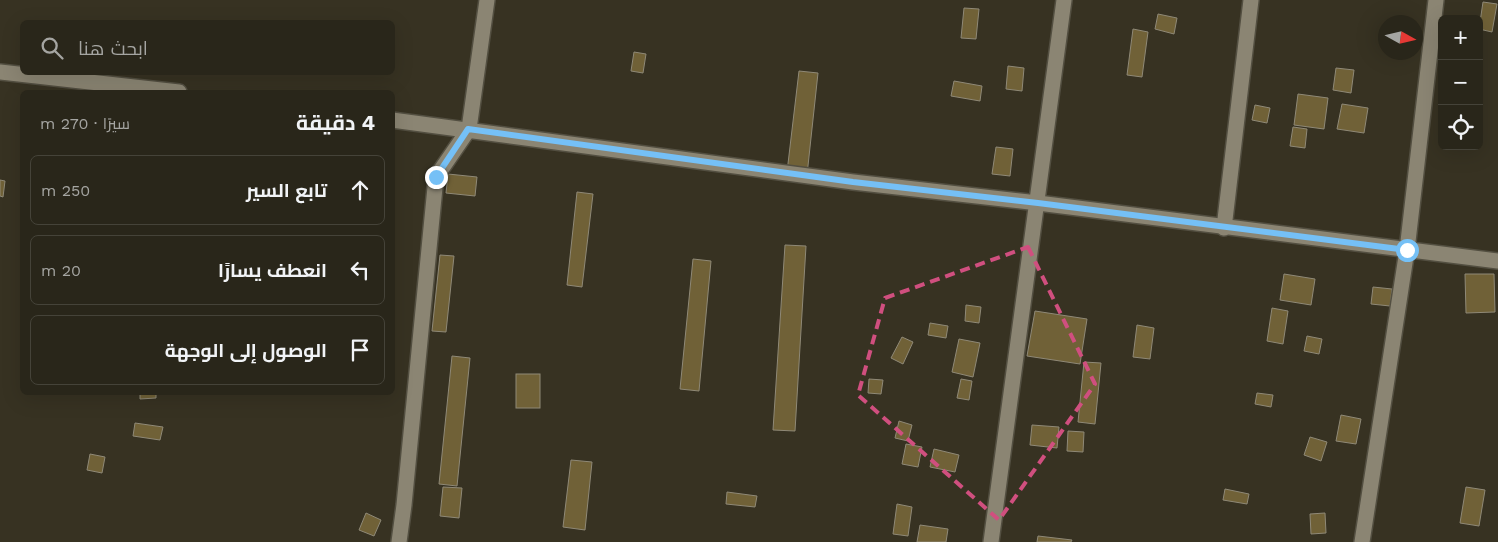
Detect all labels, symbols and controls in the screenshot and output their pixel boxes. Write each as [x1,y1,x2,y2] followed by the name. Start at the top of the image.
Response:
[1378,15,1423,60] north arrow
[1438,15,1483,150] map controls
[1438,15,1483,60] button: +
[20,20,395,75] search box
[38,34,66,62] icon: search
[78,37,148,60] text: ابحث هنا
[1438,60,1483,105] button: −
[1438,105,1483,150] button: locate
[296,110,375,135] text: 4 دقيقة
[40,114,130,133] text: سيرًا · 270 m
[425,166,448,189] route end
[346,176,374,204] icon: ahead
[246,179,327,202] text: تابع السير
[41,181,90,200] text: 250 m
[1396,239,1419,262] route start
[346,256,374,284] icon: left
[218,259,327,282] text: انعطف يسارًا
[41,261,81,280] text: 20 m
[346,336,374,364] icon: arrive
[165,339,327,362] text: الوصول إلى الوجهة

